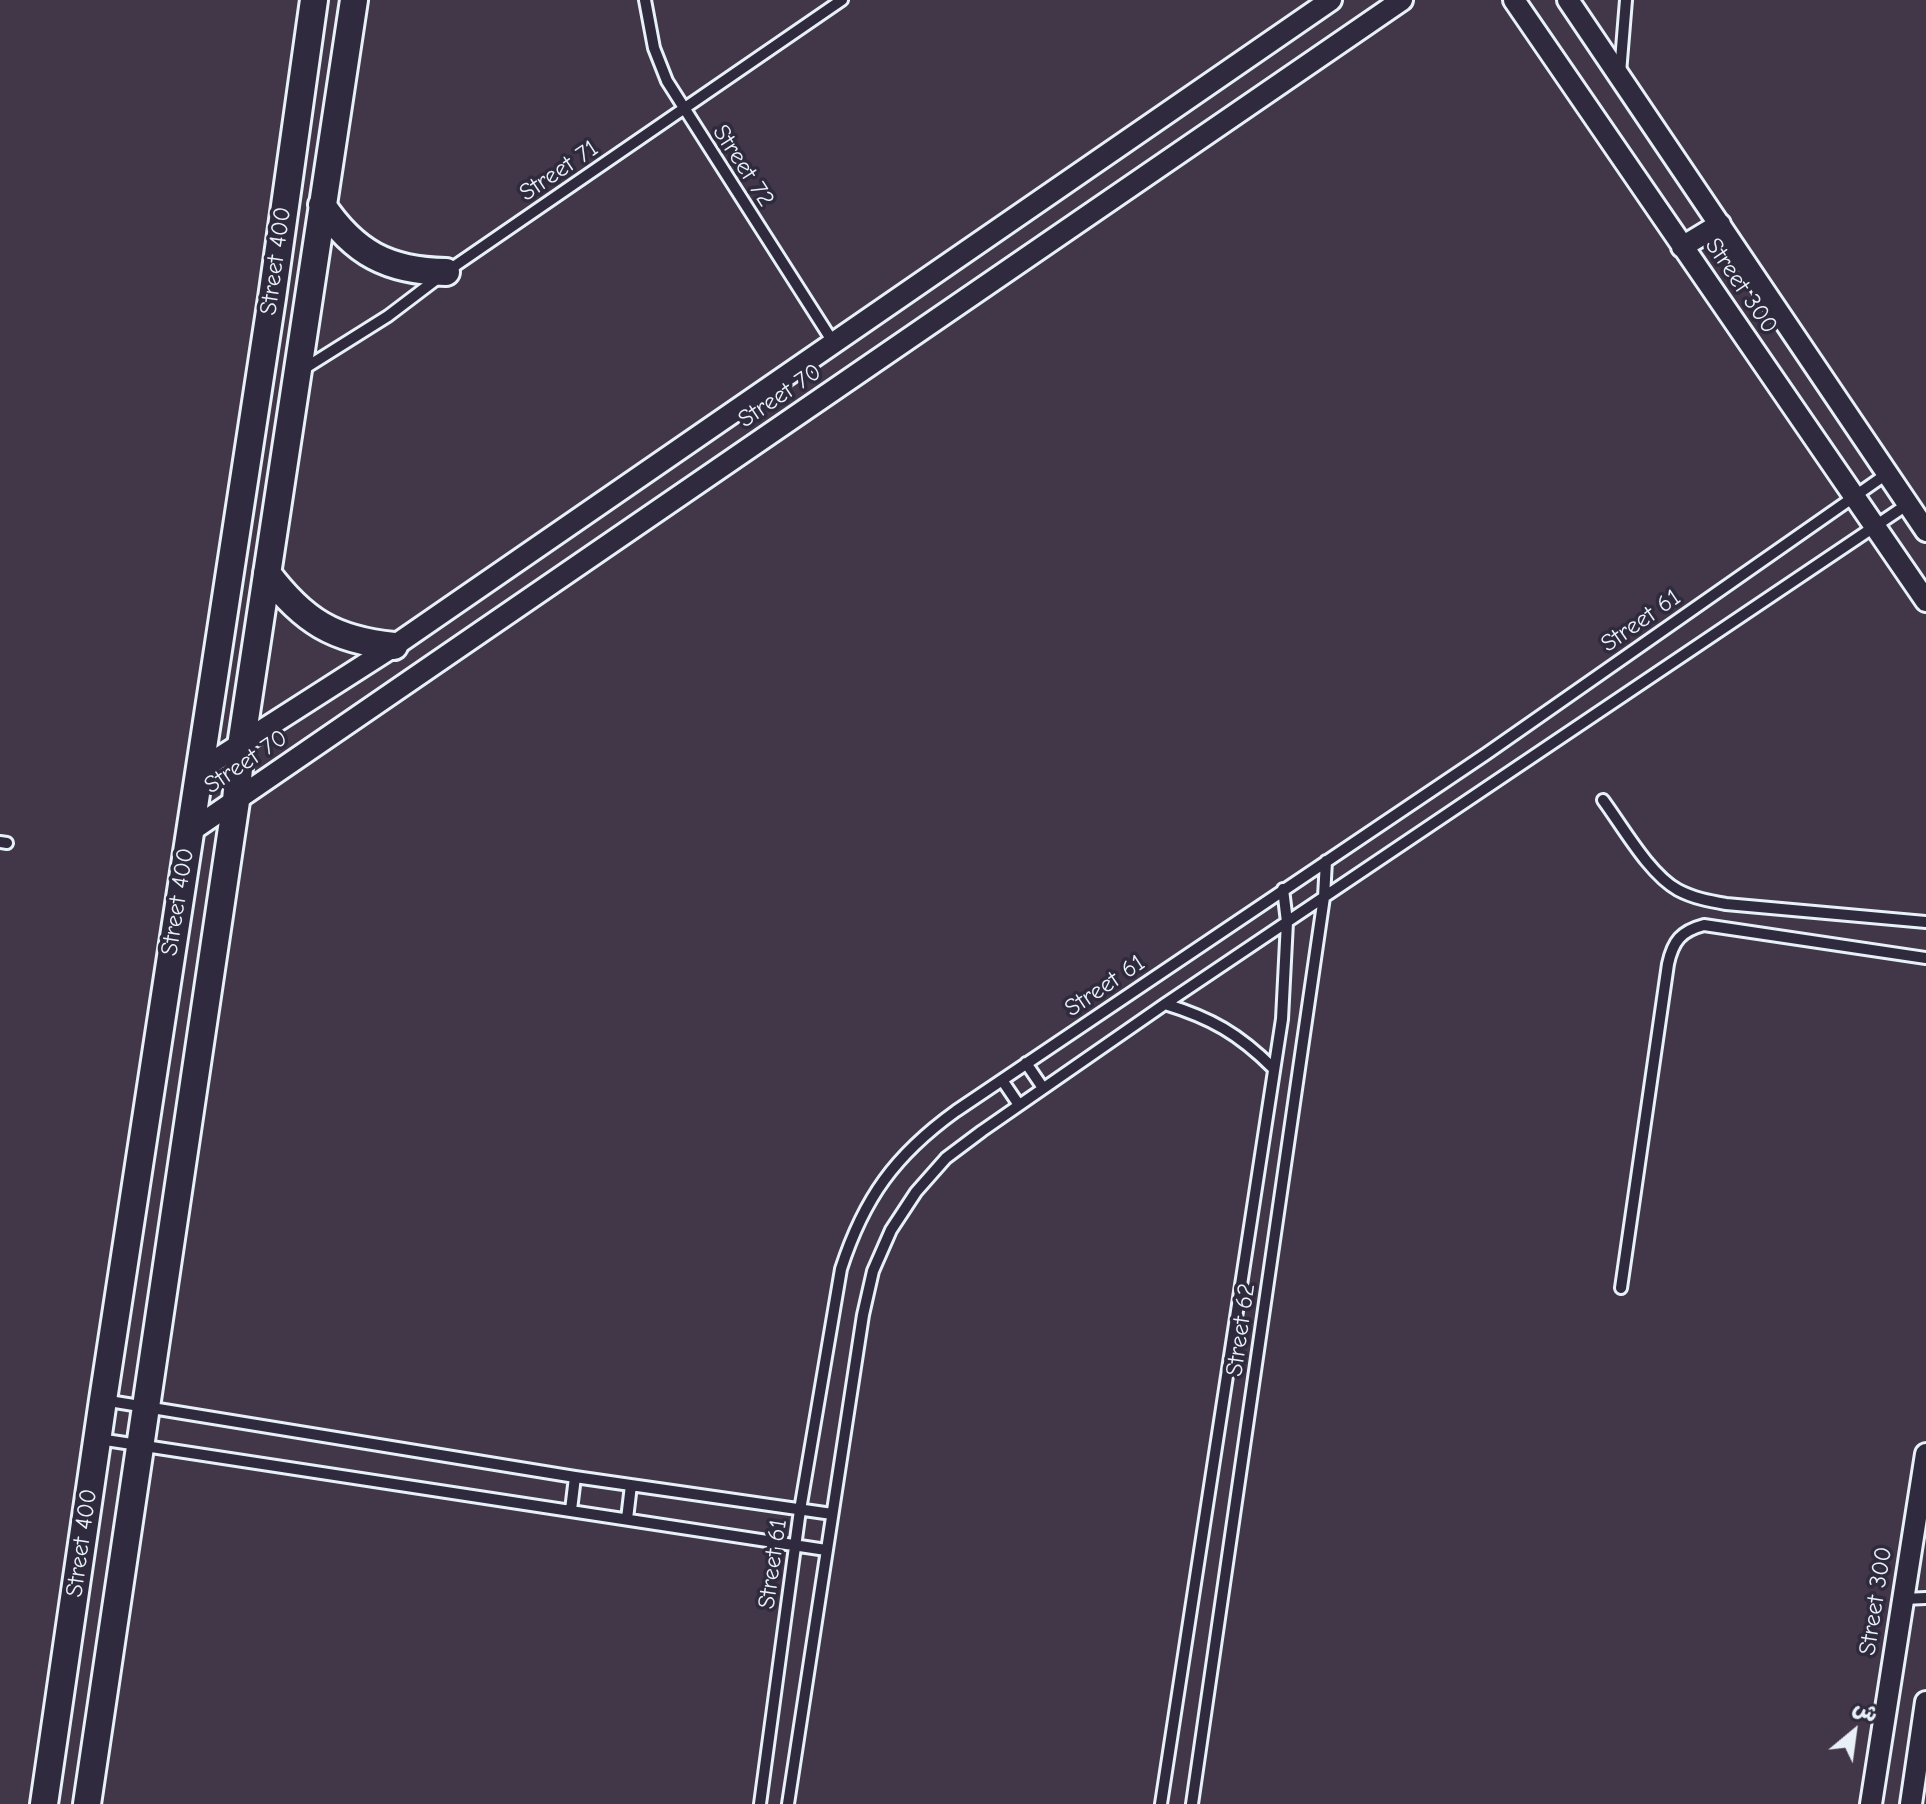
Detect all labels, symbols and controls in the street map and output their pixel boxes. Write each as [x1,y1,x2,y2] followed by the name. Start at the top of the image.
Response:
[706,120,780,212] street label: Street 72
[514,134,604,208] street label: Street 71
[254,205,298,317] street label: Street 400
[1698,233,1784,339] street label: Street 300
[733,358,827,434] street label: Street 70
[1596,583,1686,659] street label: Street 61
[199,724,293,800] street label: Street 70
[155,846,201,958] street label: Street 400
[1059,949,1151,1023] street label: Street 61
[1220,1282,1262,1378] street label: Street 62
[60,1487,104,1599] street label: Street 400
[752,1517,794,1611] street label: Street 61
[1853,1545,1899,1657] street label: Street 300
[1814,1692,1894,1772] north arrow
[1849,1694,1883,1728] text: ش

